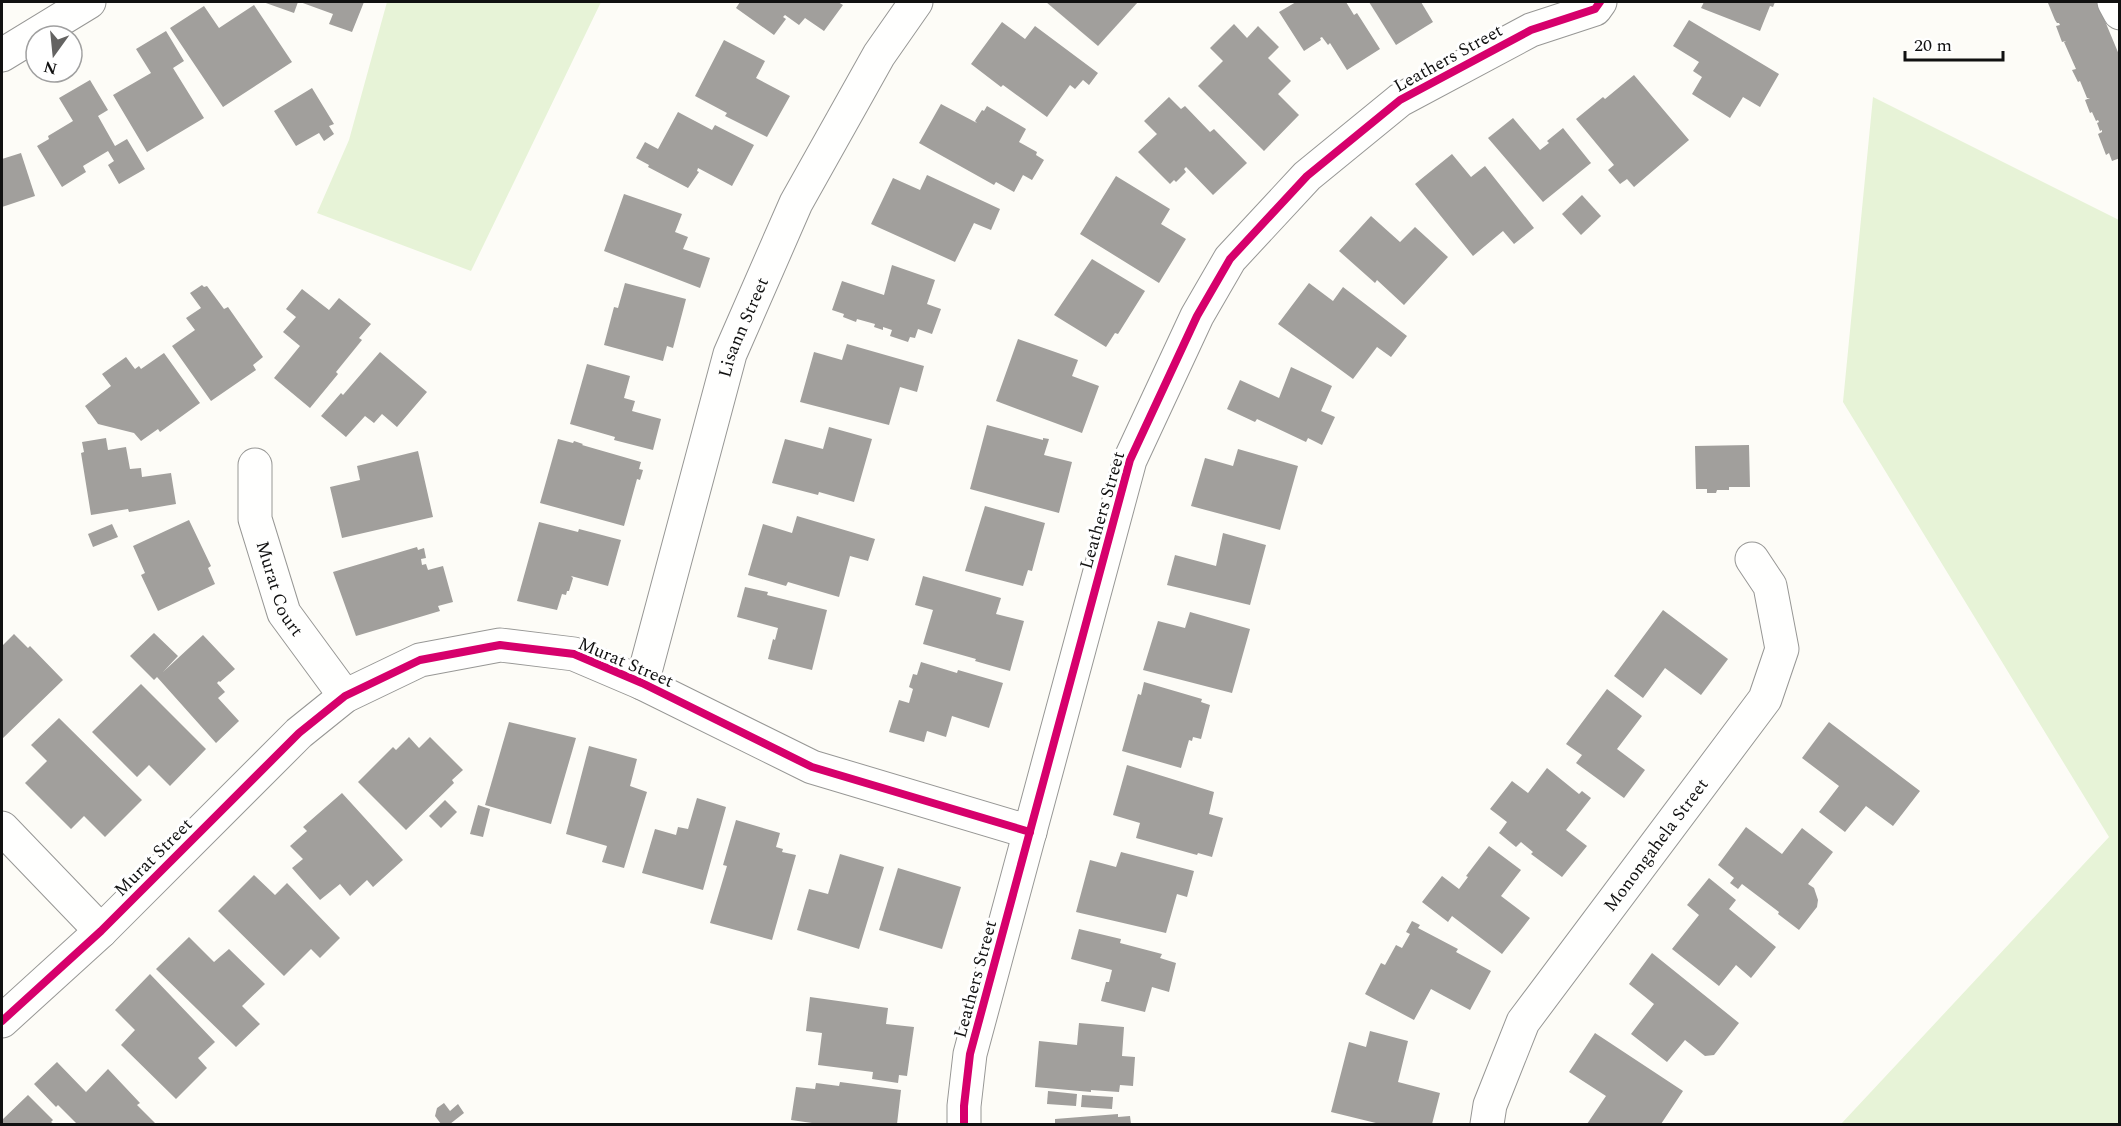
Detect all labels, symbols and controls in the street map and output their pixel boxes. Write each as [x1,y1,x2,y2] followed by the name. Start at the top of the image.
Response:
[1389,17,1508,100] street label: Leathers Street
[24,24,84,84] north arrow
[1905,24,2002,62] scale bar
[1914,32,1952,59] text: 20 m
[41,54,60,81] text: N
[711,273,776,381] street label: Lisann Street
[1073,448,1132,572] street label: Leathers Street
[249,538,310,642] street label: Murat Court
[574,630,678,695] street label: Murat Street
[1597,773,1715,918] street label: Monongahela Street
[108,812,199,903] street label: Murat Street
[947,917,1004,1041] street label: Leathers Street

